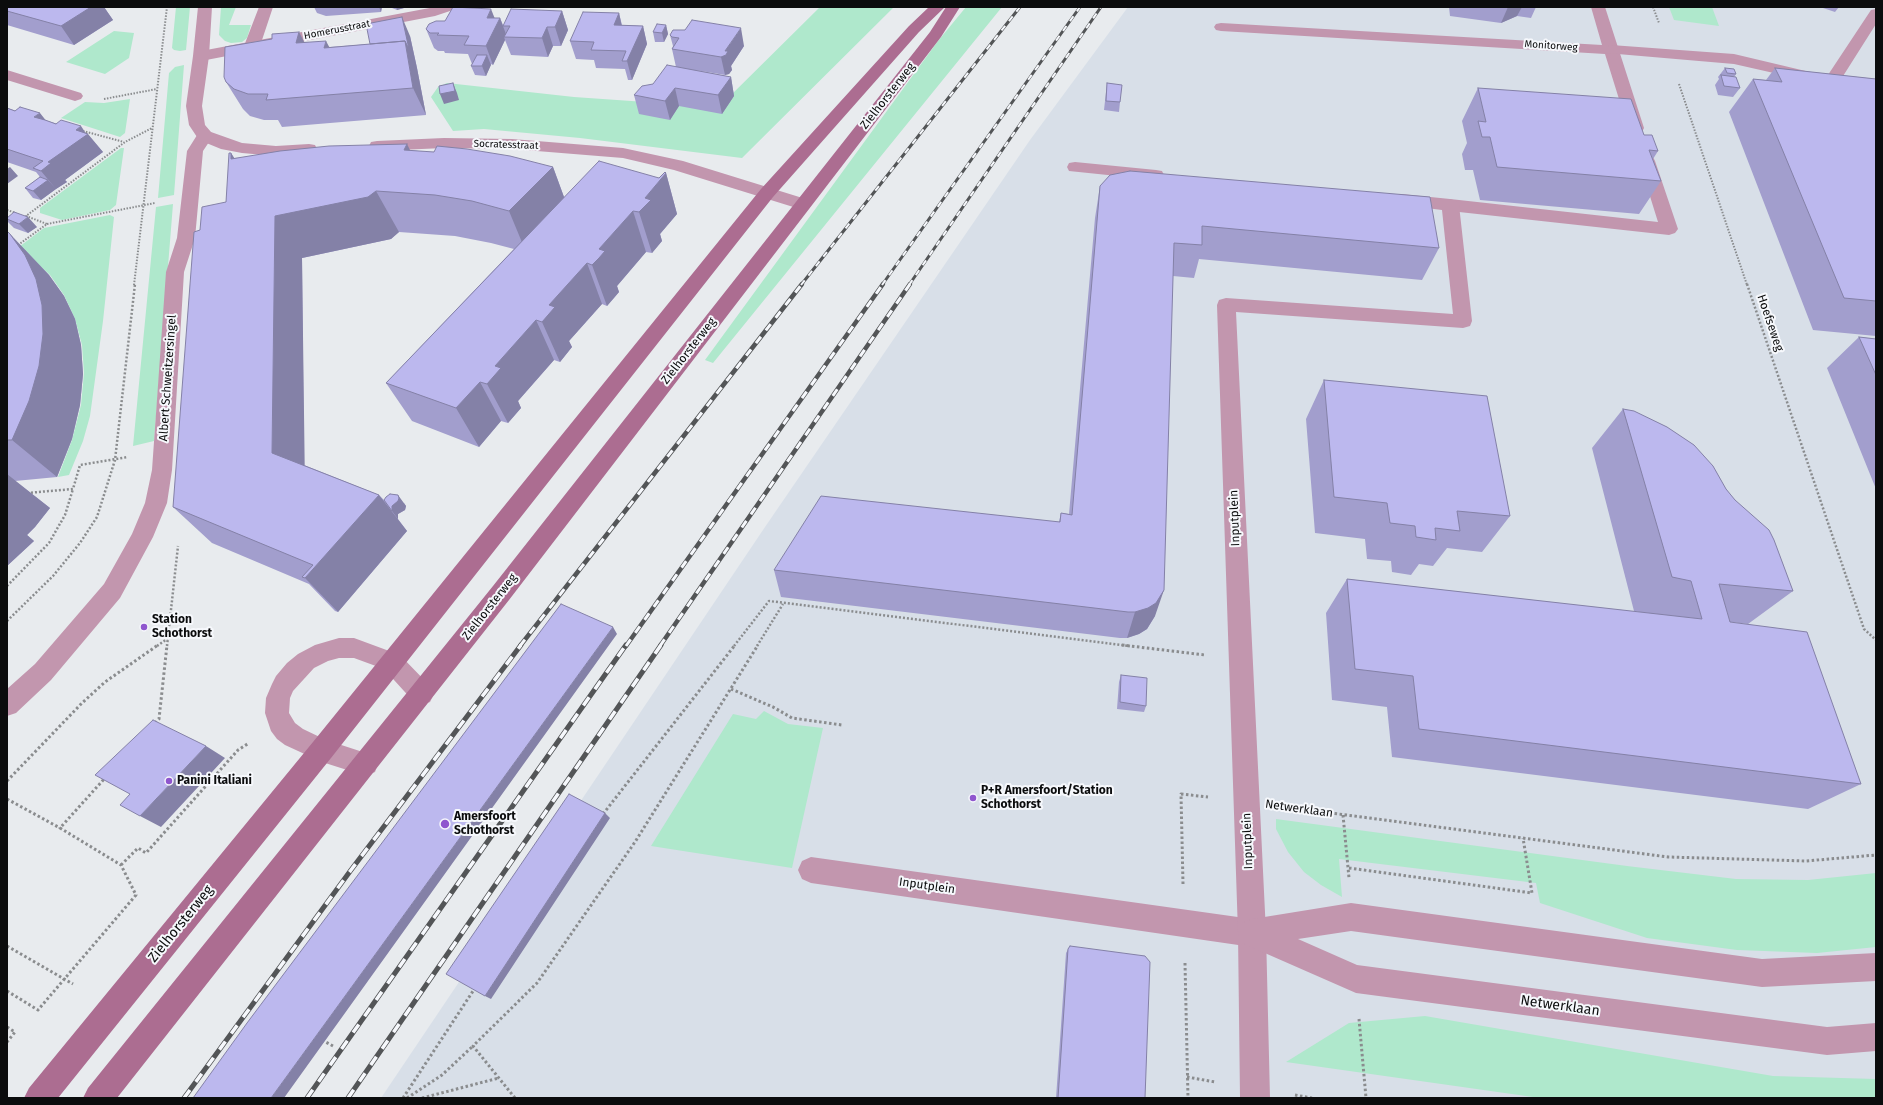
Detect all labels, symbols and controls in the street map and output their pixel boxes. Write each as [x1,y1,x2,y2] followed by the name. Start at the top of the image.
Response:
[303,18,371,42] street label: Homerusstraat
[1524,38,1578,54] street label: Monitorweg
[858,60,918,132] street label: Zielhorsterweg
[473,138,539,152] street label: Socratesstraat
[1754,293,1786,353] street label: Hoefseweg
[156,314,180,442] street label: Albert Schweitzersingel
[659,315,719,387] street label: Zielhorsterweg
[1227,489,1243,547] street label: Inputplein
[460,571,520,643] street label: Zielhorsterweg
[152,613,212,641] place label: Station Schothorst
[139,622,149,632] marker: Station Schothorst
[177,774,252,788] place label: Panini Italiani
[164,776,174,786] marker: Panini Italiani
[981,784,1113,812] place label: P+R Amersfoort/Station Schothorst
[968,793,978,803] marker: P+R Amersfoort/Station Schothorst
[1264,797,1334,821] street label: Netwerklaan
[454,810,516,838] place label: Amersfoort Schothorst
[1240,812,1256,870] street label: Inputplein
[439,818,451,830] marker: Amersfoort Schothorst
[898,875,956,897] street label: Inputplein
[145,882,217,966] street label: Zielhorsterweg
[1519,992,1601,1020] street label: Netwerklaan

